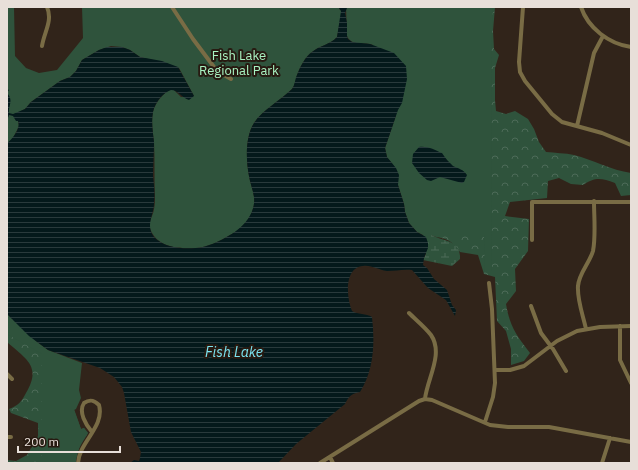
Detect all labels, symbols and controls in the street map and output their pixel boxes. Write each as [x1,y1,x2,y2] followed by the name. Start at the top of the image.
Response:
[199,47,279,79] park label: Fish Lake Regional Park
[205,343,263,361] water label: Fish Lake
[18,428,120,454] scale bar
[24,434,59,449] text: 200 m

